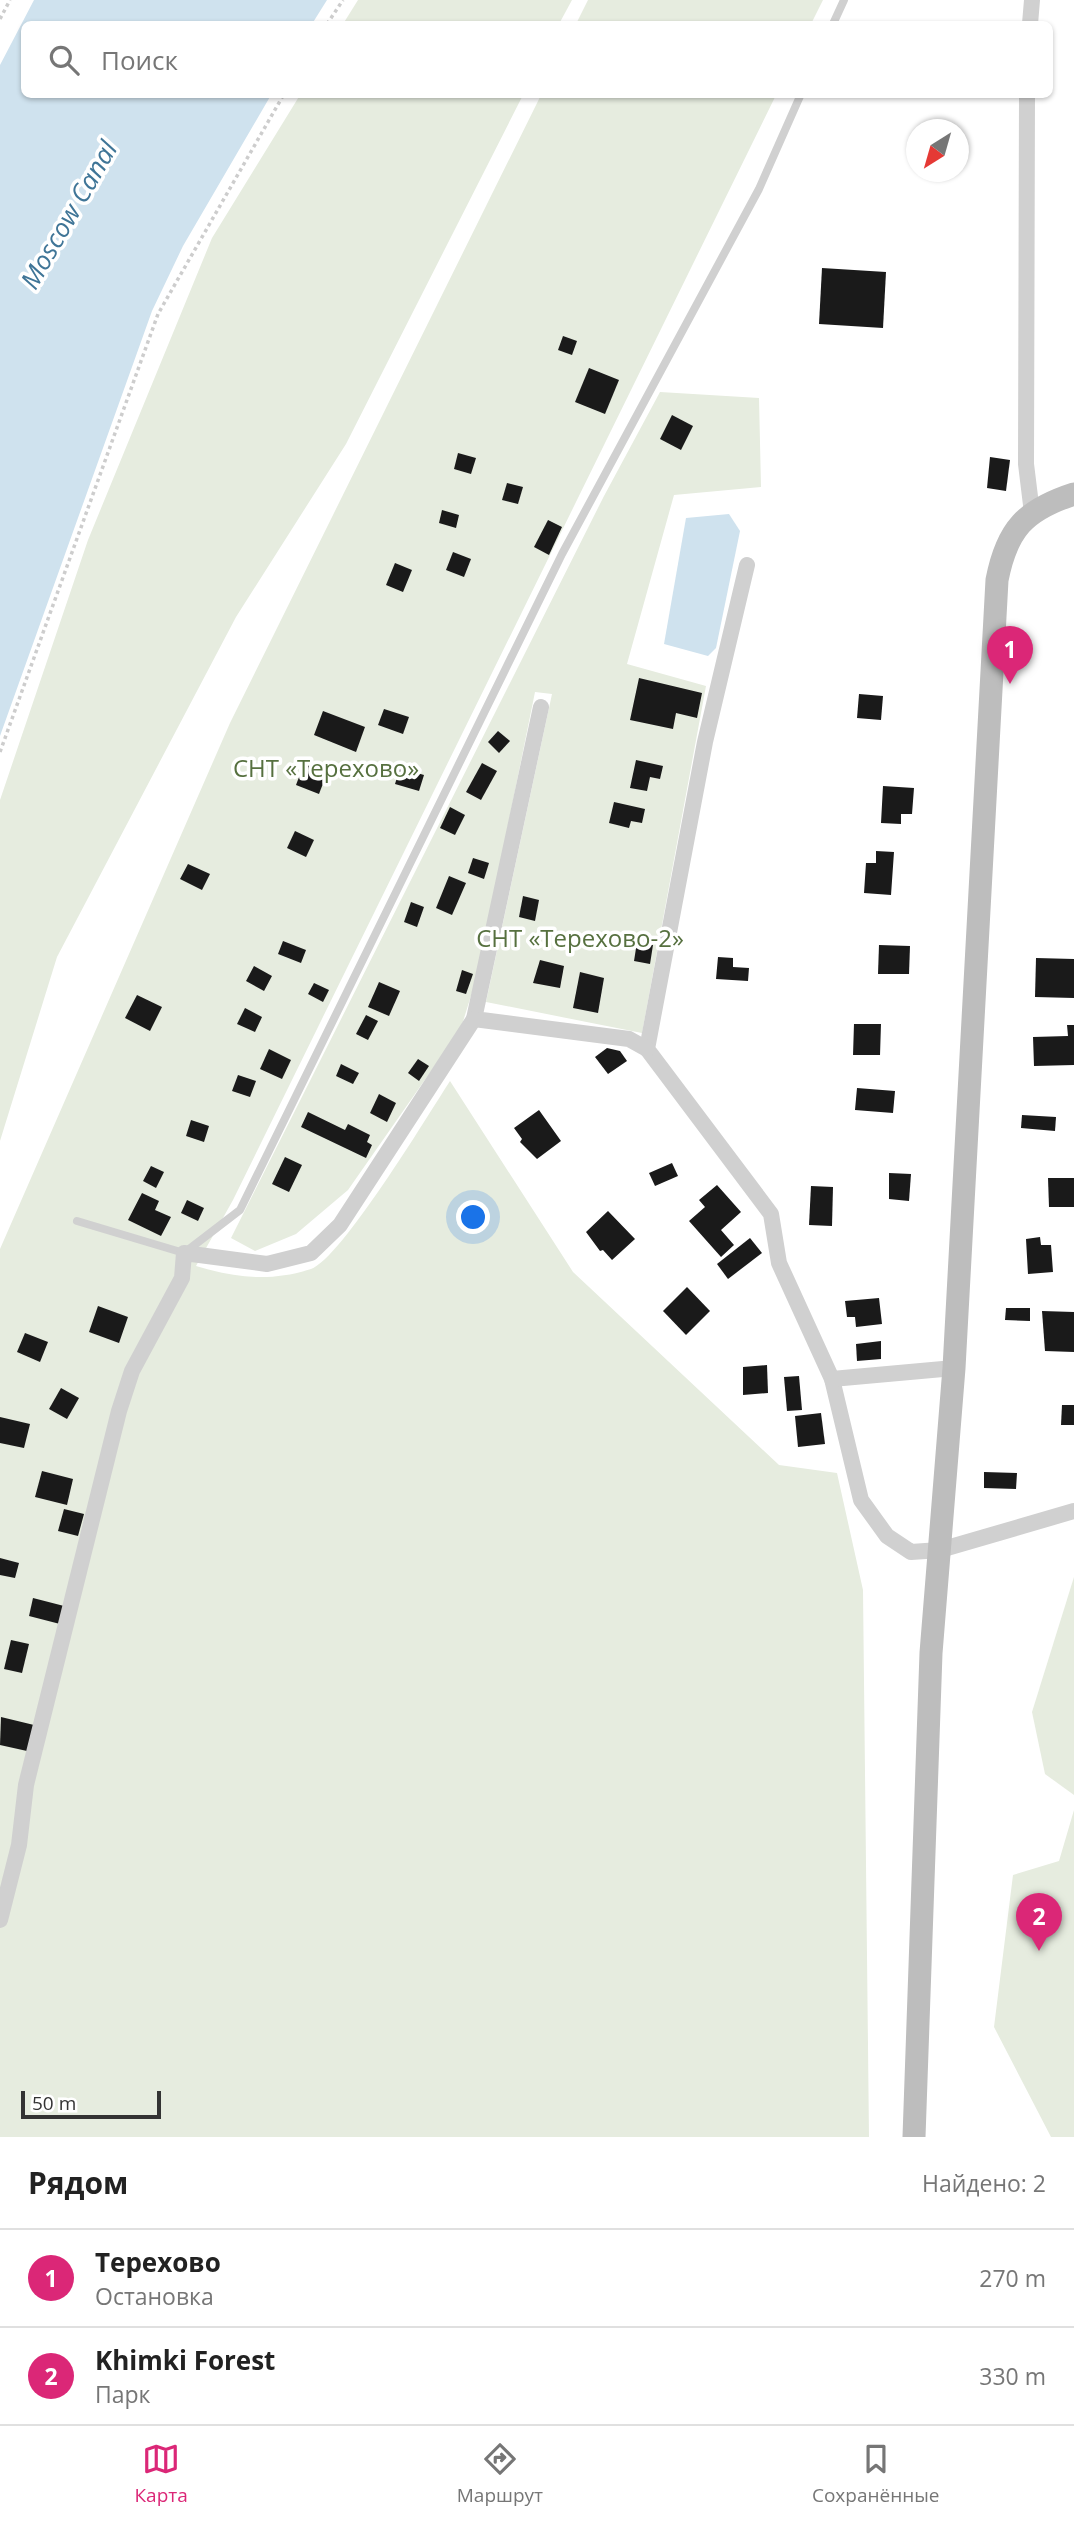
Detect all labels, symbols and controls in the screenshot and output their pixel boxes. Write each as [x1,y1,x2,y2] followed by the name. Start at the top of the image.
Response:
[21,21,1053,98] search box
[45,41,83,79] icon: search
[101,42,178,78] text: Поиск
[906,119,969,182] north arrow
[11,133,126,295] water label: Moscow Canal
[987,626,1033,684] pin: 1
[233,751,419,784] park label: СНТ «Терехово»
[476,921,684,954] park label: СНТ «Терехово-2»
[456,1200,490,1234] your location
[1016,1893,1062,1951] pin: 2
[21,2088,161,2120] scale bar
[32,2090,76,2116] text: 50 m
[28,2162,128,2203] text: Рядом
[922,2167,1046,2199] text: Найдено: 2
[95,2244,221,2280] text: Терехово
[44,2262,58,2294] text: 1
[979,2262,1046,2294] text: 270 m
[95,2280,214,2312] text: Остановка
[95,2342,275,2378] text: Khimki Forest
[44,2360,58,2392] text: 2
[979,2360,1046,2392] text: 330 m
[95,2378,150,2410] text: Парк
[134,2440,188,2508] tab: Карта
[457,2440,543,2508] tab: Маршрут
[812,2440,940,2508] tab: Сохранённые

